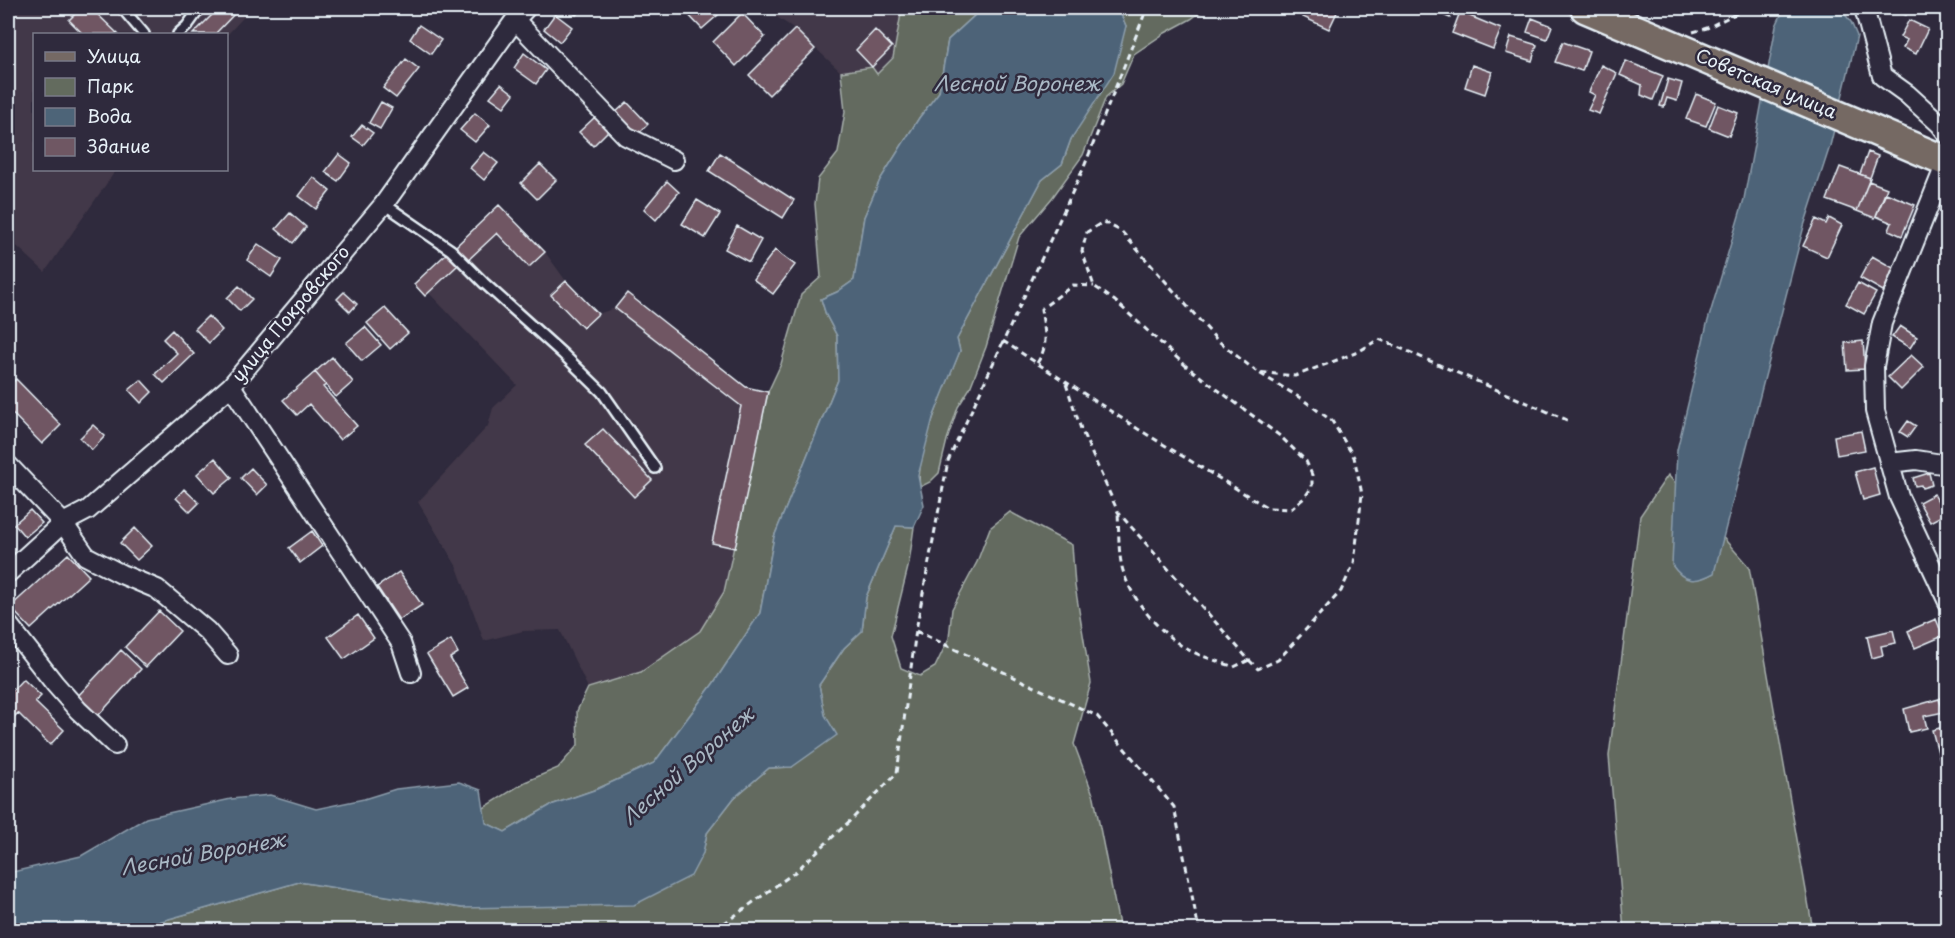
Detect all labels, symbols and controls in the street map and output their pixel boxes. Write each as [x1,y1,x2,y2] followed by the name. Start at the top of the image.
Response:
[33,33,228,171] legend
[1692,41,1842,125] street label: Советская улица
[87,42,141,69] text: Улица
[934,68,1102,98] water label: Лесной Воронеж
[87,72,134,99] text: Парк
[87,102,132,129] text: Вода
[87,132,150,159] text: Здание
[224,239,355,387] street label: улица Покровского
[615,698,762,831] water label: Лесной Воронеж
[119,823,290,882] water label: Лесной Воронеж

